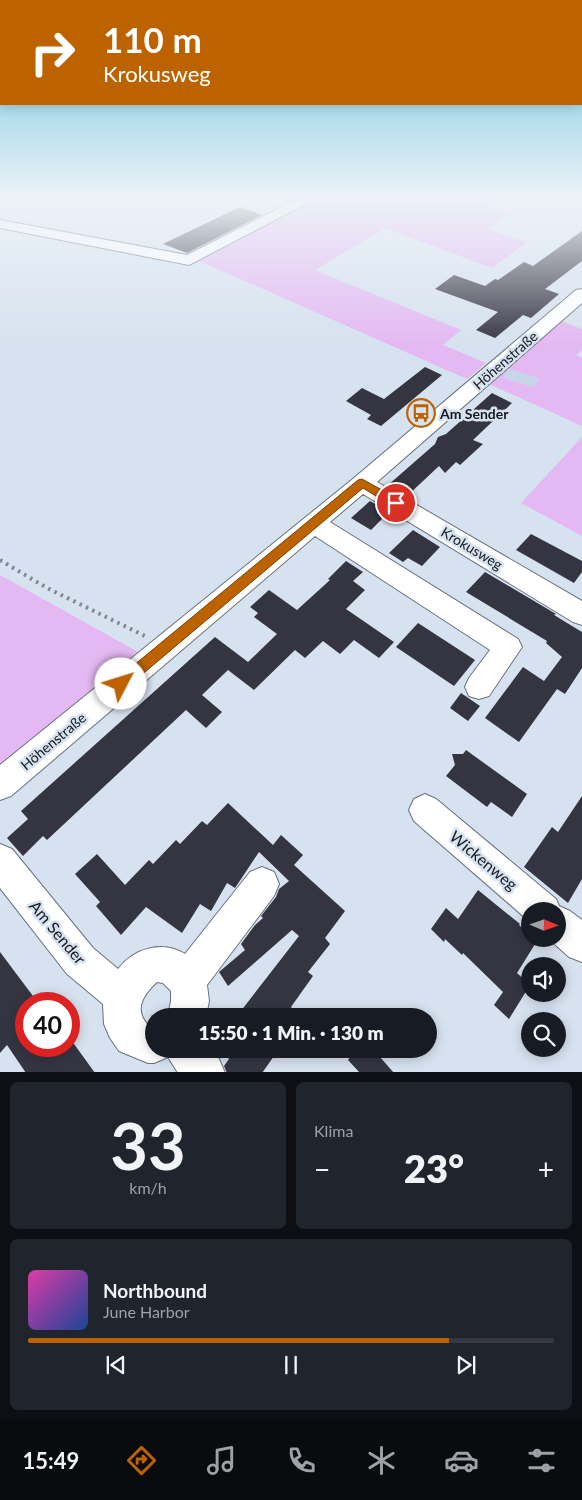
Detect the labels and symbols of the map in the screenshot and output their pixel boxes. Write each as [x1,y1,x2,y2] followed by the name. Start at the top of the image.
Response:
[469,327,541,393] street label: Höhenstraße
[406,398,436,428] bus stop icon: Am Sender
[439,405,509,422] place label: Am Sender
[375,482,417,524] pin
[438,523,506,573] street label: Krokusweg
[94,657,146,709] position arrow
[17,709,89,773] street label: Höhenstraße
[446,826,522,894] street label: Wickenweg
[26,896,90,968] street label: Am Sender
[521,902,566,948] north arrow
[15,992,80,1057] speed limit sign: 40

